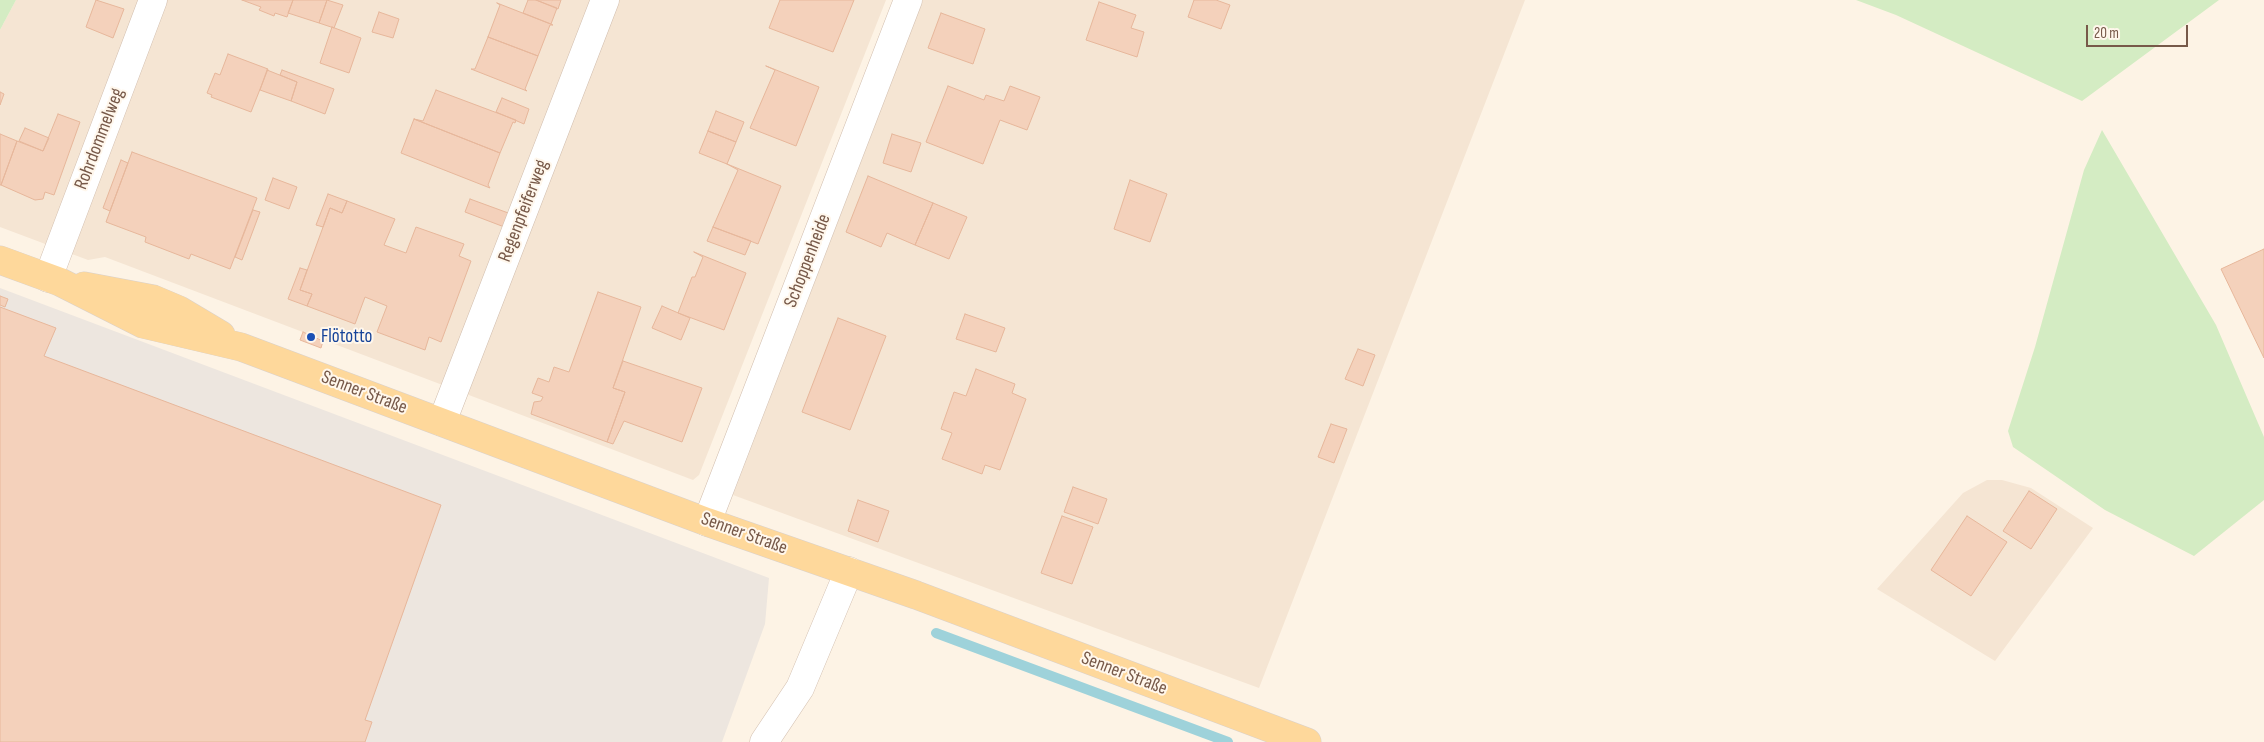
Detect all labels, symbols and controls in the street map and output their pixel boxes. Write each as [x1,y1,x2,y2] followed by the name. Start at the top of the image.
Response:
[2089,15,2192,47] scale bar
[2094,24,2119,43] text: 20 m
[70,85,130,193] street label: Rohrdommelweg
[494,157,554,265] street label: Regenpfeiferweg
[780,211,836,311] street label: Schoppenheide
[321,326,372,348] place label: Flötotto
[305,331,317,343] marker: Flötotto
[318,366,410,420] street label: Senner Straße
[698,508,790,560] street label: Senner Straße
[1078,647,1170,701] street label: Senner Straße

